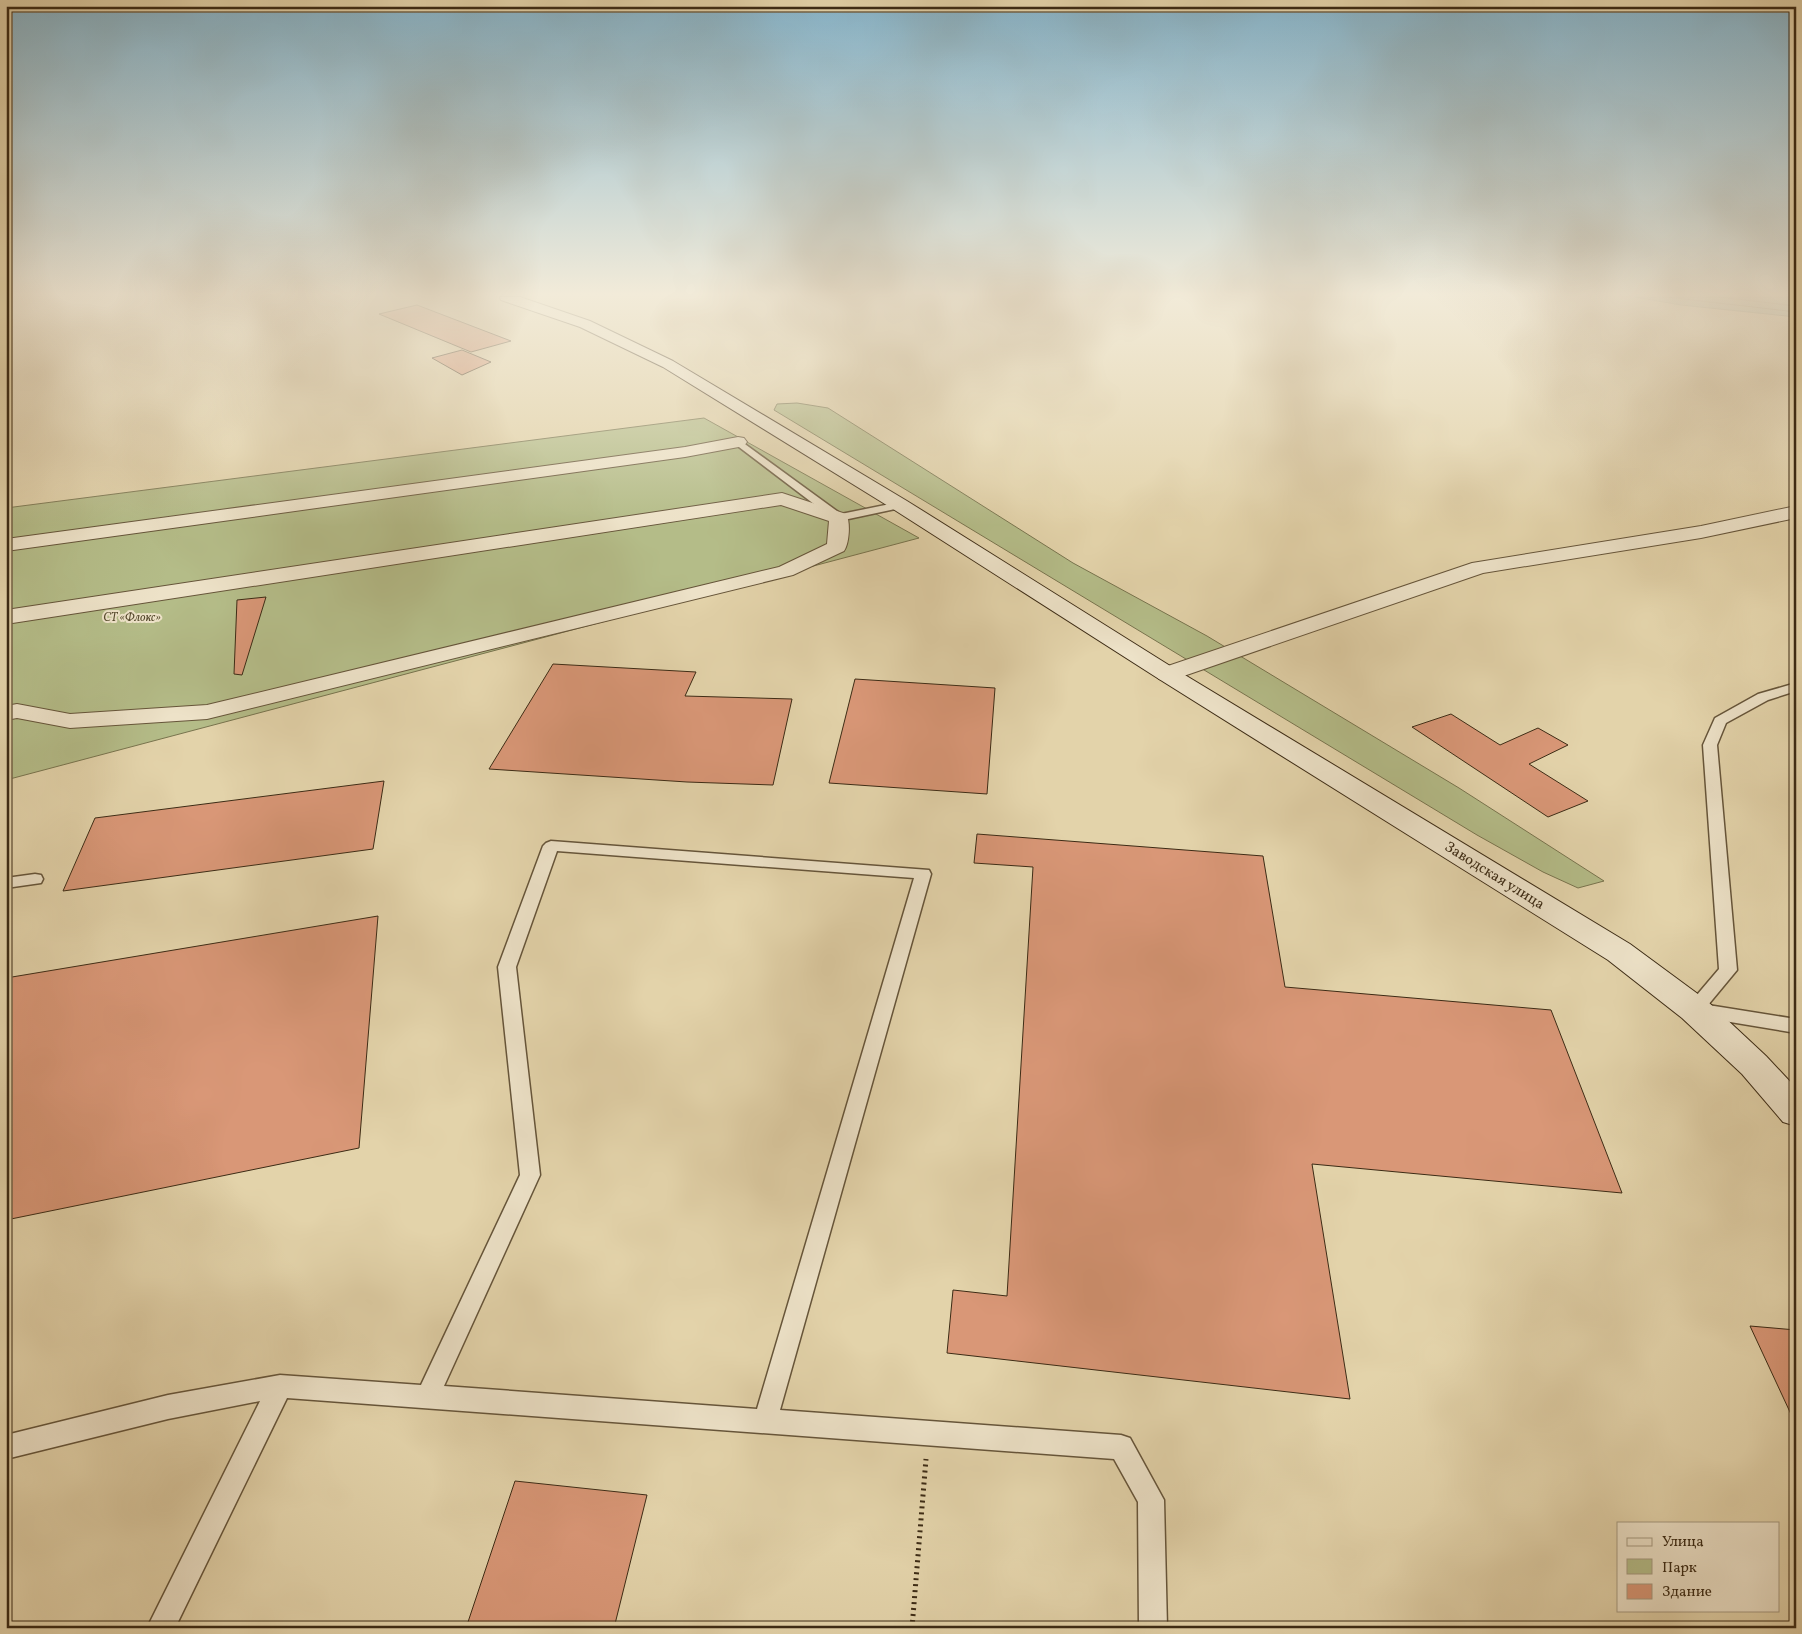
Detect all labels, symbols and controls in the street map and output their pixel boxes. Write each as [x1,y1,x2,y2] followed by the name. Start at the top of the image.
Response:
[103,610,161,626] park label: СТ «Флокс»
[1440,837,1548,915] street label: Заводская улица
[1617,1522,1780,1612] legend
[1662,1532,1704,1553] text: Улица
[1662,1558,1697,1579] text: Парк
[1662,1582,1712,1603] text: Здание

